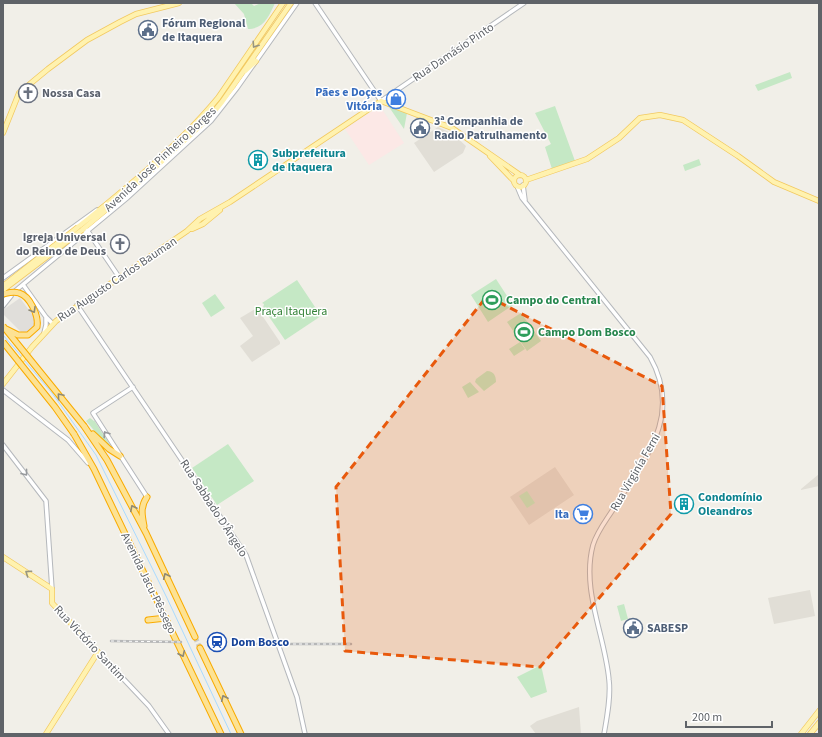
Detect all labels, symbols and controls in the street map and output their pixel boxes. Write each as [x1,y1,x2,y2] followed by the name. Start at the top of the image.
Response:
[162,15,246,46] place label: Fórum Regional de Itaquera
[137,19,159,41] public building icon: Fórum Regional de Itaquera
[409,19,497,86] street label: Rua Damásio Pinto
[252,41,259,48] one-way arrow
[17,82,39,104] church icon: Nossa Casa
[315,84,382,115] place label: Pães e Doçes Vitória
[42,85,101,102] place label: Nossa Casa
[385,88,407,110] shop icon: Pães e Doçes Vitória
[101,103,220,216] street label: Avenida José Pinheiro Borges
[434,113,547,144] place label: 3ª Companhia de Radio Patrulhamento
[409,117,431,139] public building icon: 3ª Companhia de Radio Patrulhamento
[272,145,346,176] place label: Subprefeitura de Itaquera
[247,149,269,171] building icon: Subprefeitura de Itaquera
[16,229,107,260] place label: Igreja Universal do Reino de Deus
[54,233,181,326] street label: Rua Augusto Carlos Bauman
[109,233,131,255] church icon: Igreja Universal do Reino de Deus
[481,289,503,311] sports icon: Campo do Central
[506,292,601,309] place label: Campo do Central
[255,303,327,320] park label: Praça Itaquera
[29,306,36,313] one-way arrow
[513,321,535,343] sports icon: Campo Dom Bosco
[538,324,636,341] place label: Campo Dom Bosco
[57,393,64,401] one-way arrow
[606,430,665,514] street label: Rua Virginía Ferni
[104,431,111,438] one-way arrow
[176,456,252,560] street label: Rua Sabbado D'Ângelo
[20,468,27,475] one-way arrow
[698,489,763,520] place label: Condomínio Oleandros
[673,493,695,515] building icon: Condomínio Oleandros
[572,503,594,525] supermarket icon: Ita
[130,505,138,513] one-way arrow
[555,506,569,523] place label: Ita
[117,530,180,637] street label: Avenida Jacu-Pêssego
[25,571,32,578] one-way arrow
[163,573,171,580] one-way arrow
[50,601,130,685] street label: Rua Victório Santim
[622,617,644,639] public building icon: SABESP
[647,620,688,637] place label: SABESP
[206,631,228,653] station icon: Dom Bosco
[231,634,289,651] place label: Dom Bosco
[177,649,185,657] one-way arrow
[221,695,229,702] one-way arrow
[686,703,772,729] scale bar
[692,709,722,726] text: 200 m

